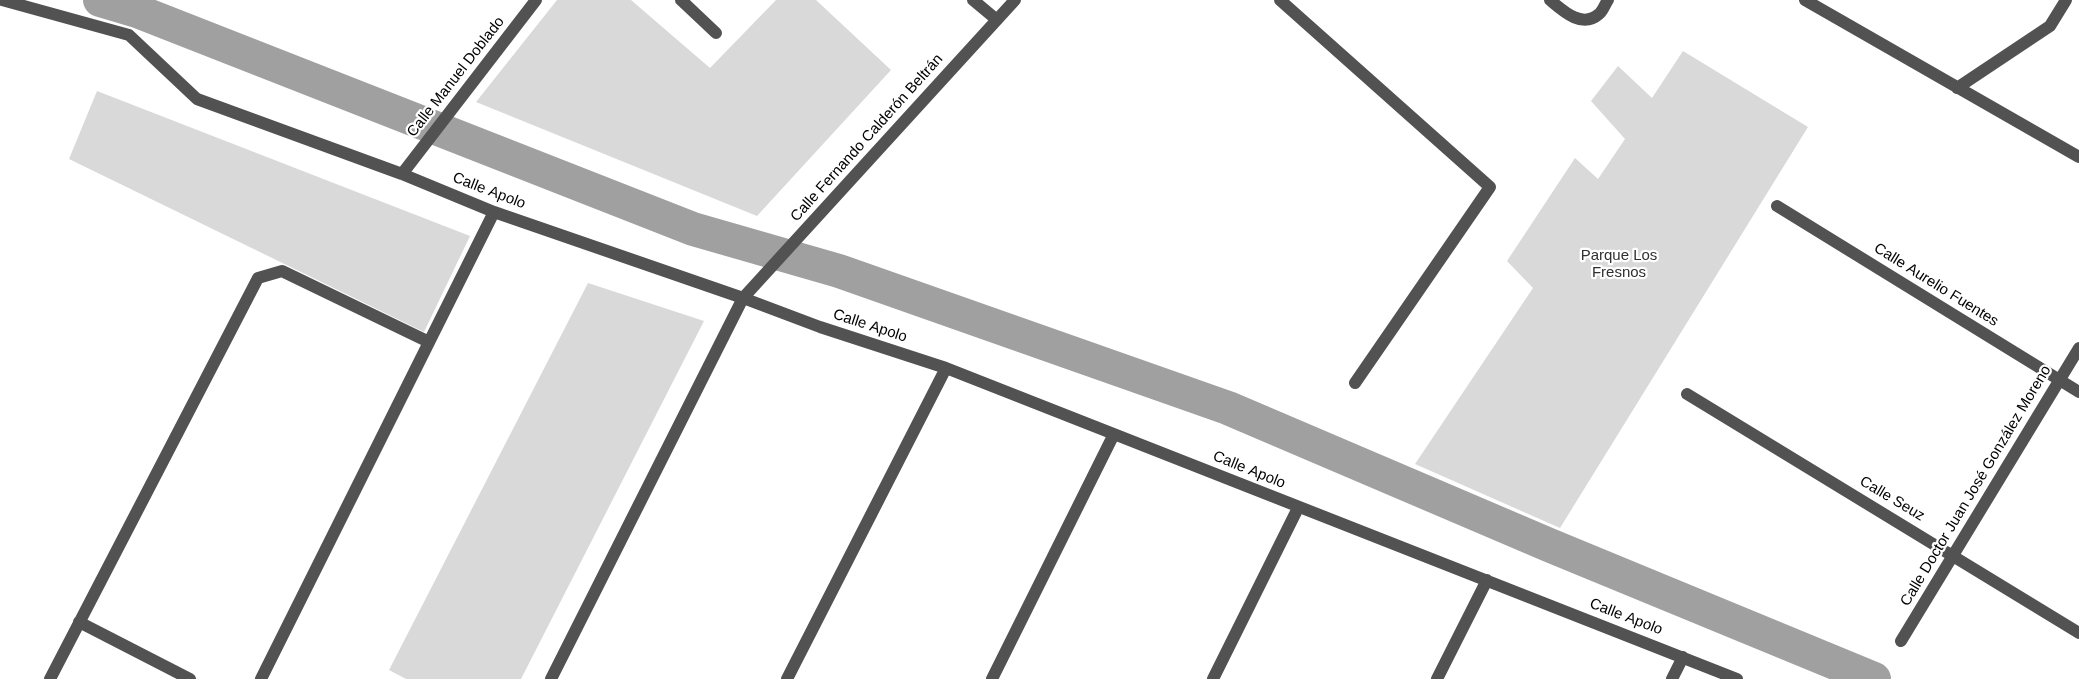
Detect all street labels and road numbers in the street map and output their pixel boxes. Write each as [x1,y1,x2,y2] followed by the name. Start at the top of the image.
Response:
[403,13,509,141] street label: Calle Manuel Doblado
[787,50,947,226] street label: Calle Fernando Calderón Beltrán
[450,169,528,213] street label: Calle Apolo
[1870,239,2002,331] street label: Calle Aurelio Fuentes
[831,306,909,346] street label: Calle Apolo
[1897,362,2055,610] street label: Calle Doctor Juan José González Moreno
[1210,447,1288,493] street label: Calle Apolo
[1856,473,1928,525] street label: Calle Seuz
[1587,595,1665,639] street label: Calle Apolo

